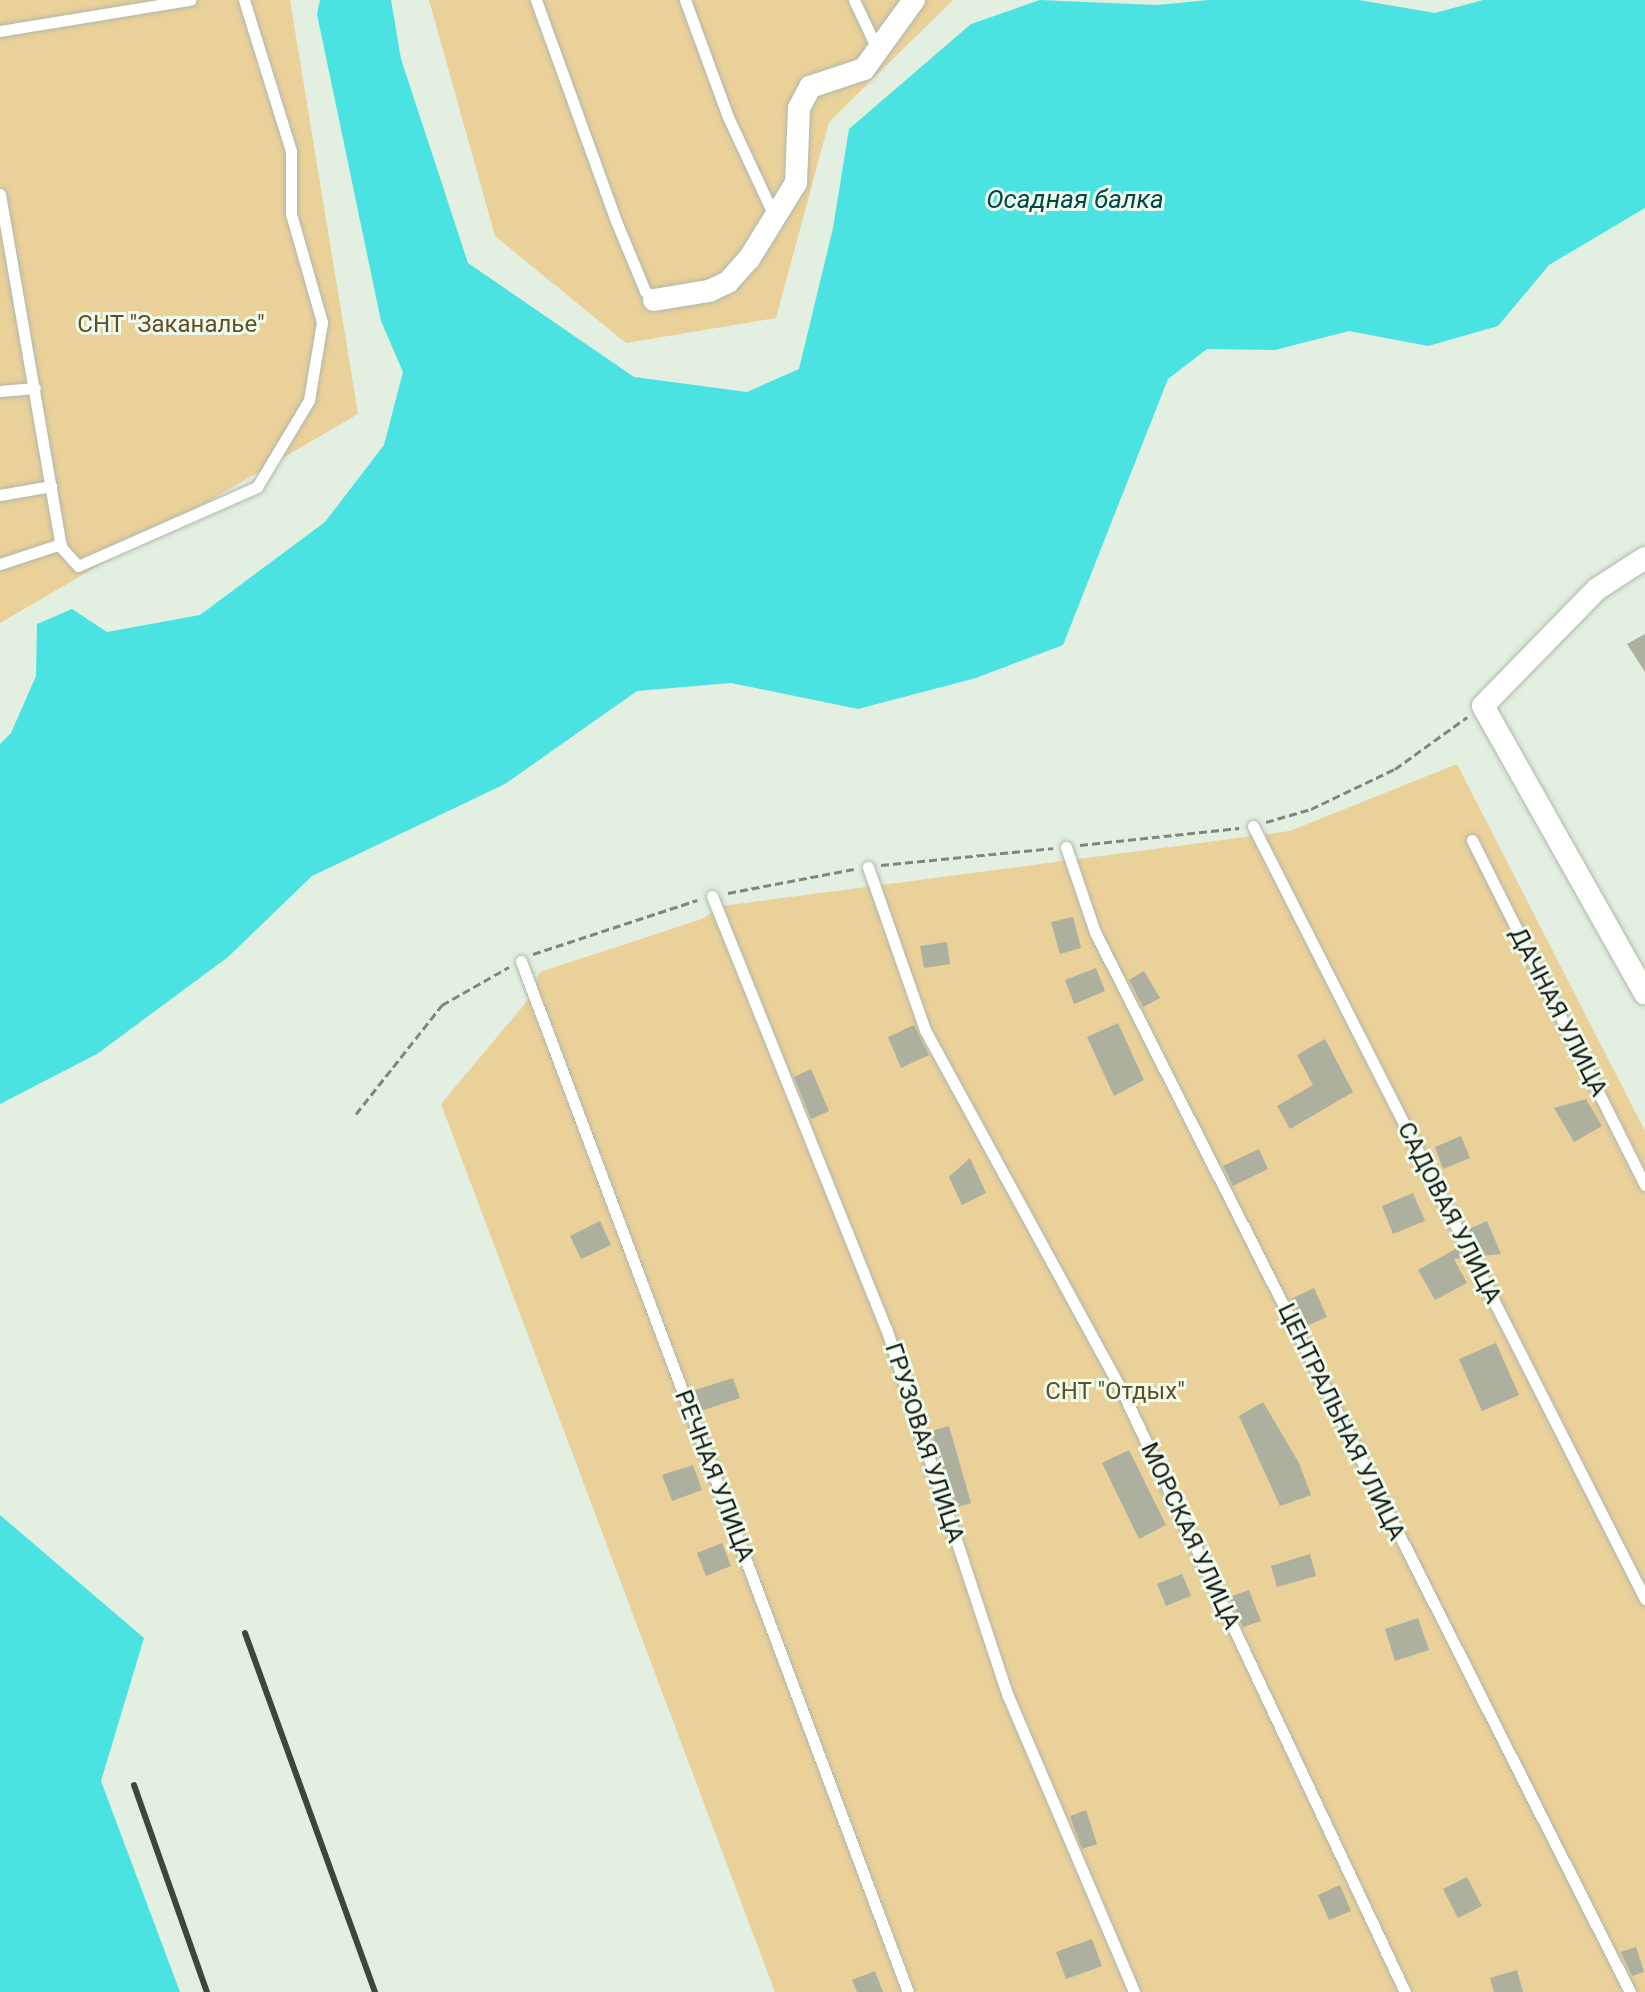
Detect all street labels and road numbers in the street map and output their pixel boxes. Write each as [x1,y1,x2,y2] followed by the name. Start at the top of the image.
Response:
[1503,923,1613,1101] street label: ДАЧНАЯ УЛИЦА
[1391,1118,1507,1308] street label: САДОВАЯ УЛИЦА
[1271,1299,1411,1545] street label: ЦЕНТРАЛЬНАЯ УЛИЦА
[878,1340,970,1546] street label: ГРУЗОВАЯ УЛИЦА
[668,1386,760,1566] street label: РЕЧНАЯ УЛИЦА
[1134,1438,1246,1634] street label: МОРСКАЯ УЛИЦА

